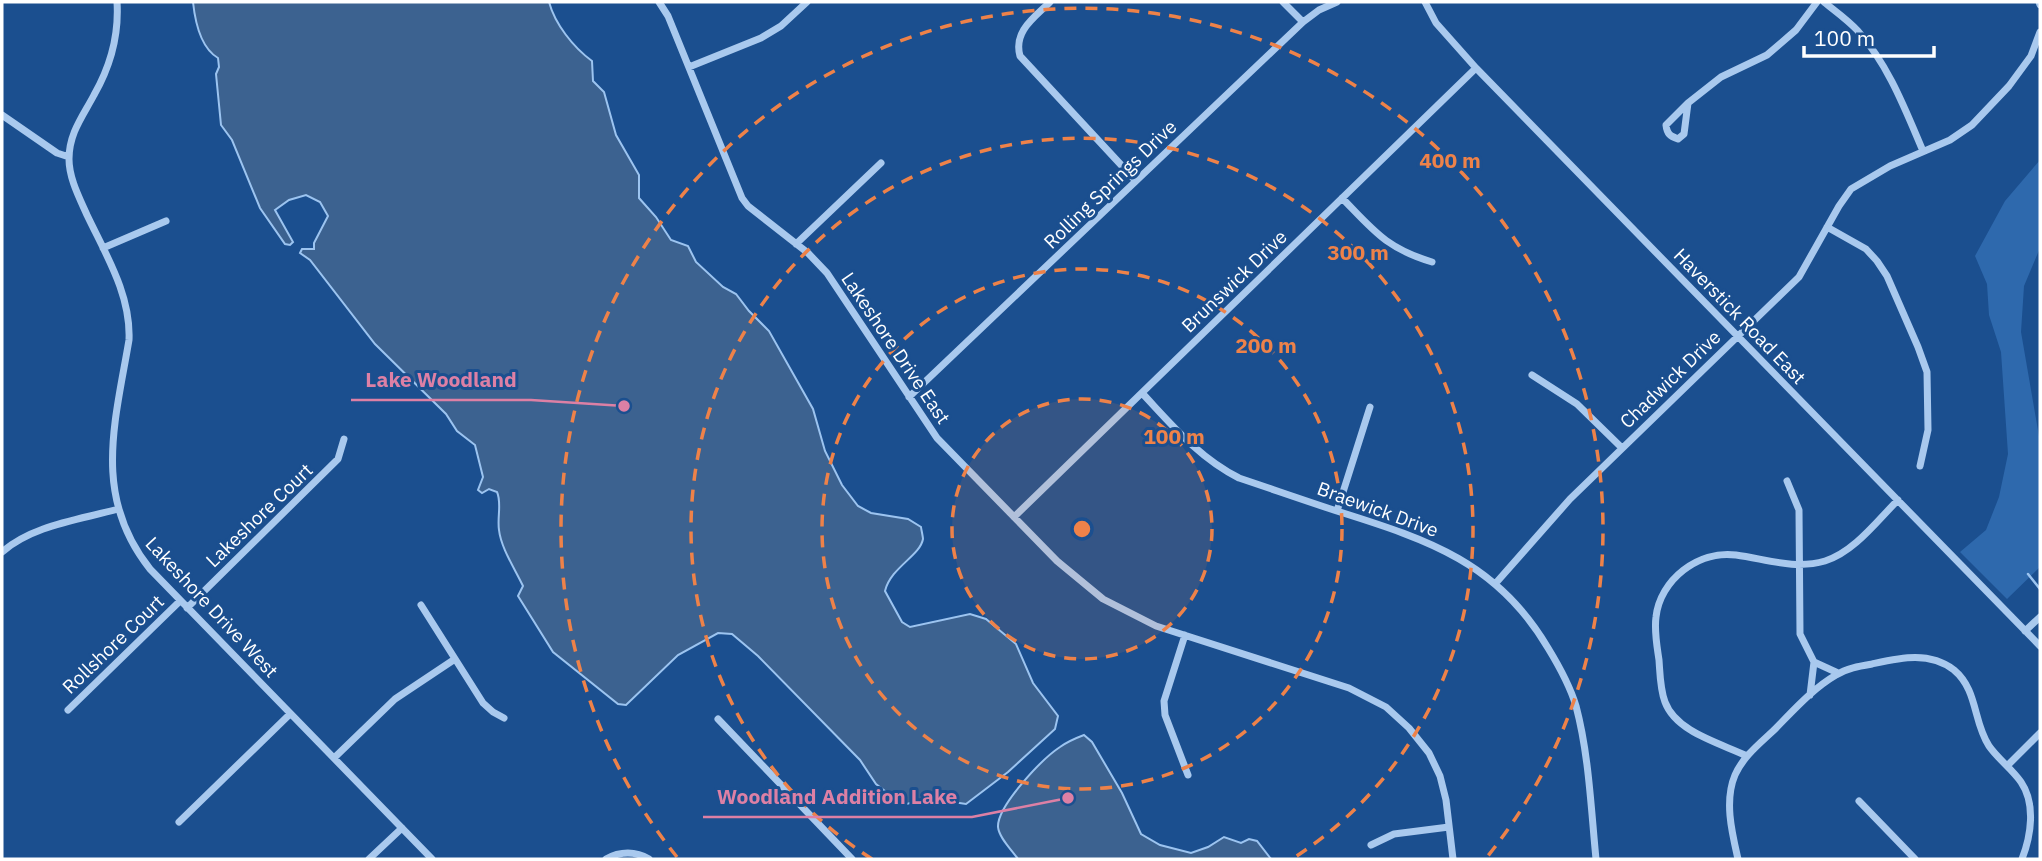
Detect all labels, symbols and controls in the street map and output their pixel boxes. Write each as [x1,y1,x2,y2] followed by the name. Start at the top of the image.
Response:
[1804,14,1934,58] scale bar
[1814,24,1875,52] text: 100 m
[1039,114,1181,254] street label: Rolling Springs Drive
[1419,146,1481,174] text: 400 m
[1176,225,1292,337] street label: Brunswick Drive
[1327,238,1389,266] text: 300 m
[1669,243,1811,389] street label: Haverstick Road East
[836,268,956,428] street label: Lakeshore Drive East
[1614,325,1726,433] street label: Chadwick Drive
[1235,331,1297,359] text: 200 m
[351,358,531,400] callout: Lake Woodland
[365,365,517,393] text: Lake Woodland
[1143,422,1205,450] text: 100 m
[201,458,317,572] street label: Lakeshore Court
[1314,476,1442,542] street label: Braewick Drive
[1070,517,1094,541] centre of rings
[141,532,283,682] street label: Lakeshore Drive West
[57,589,169,699] street label: Rollshore Court
[703,775,972,817] callout: Woodland Addition Lake
[717,782,958,810] text: Woodland Addition Lake

